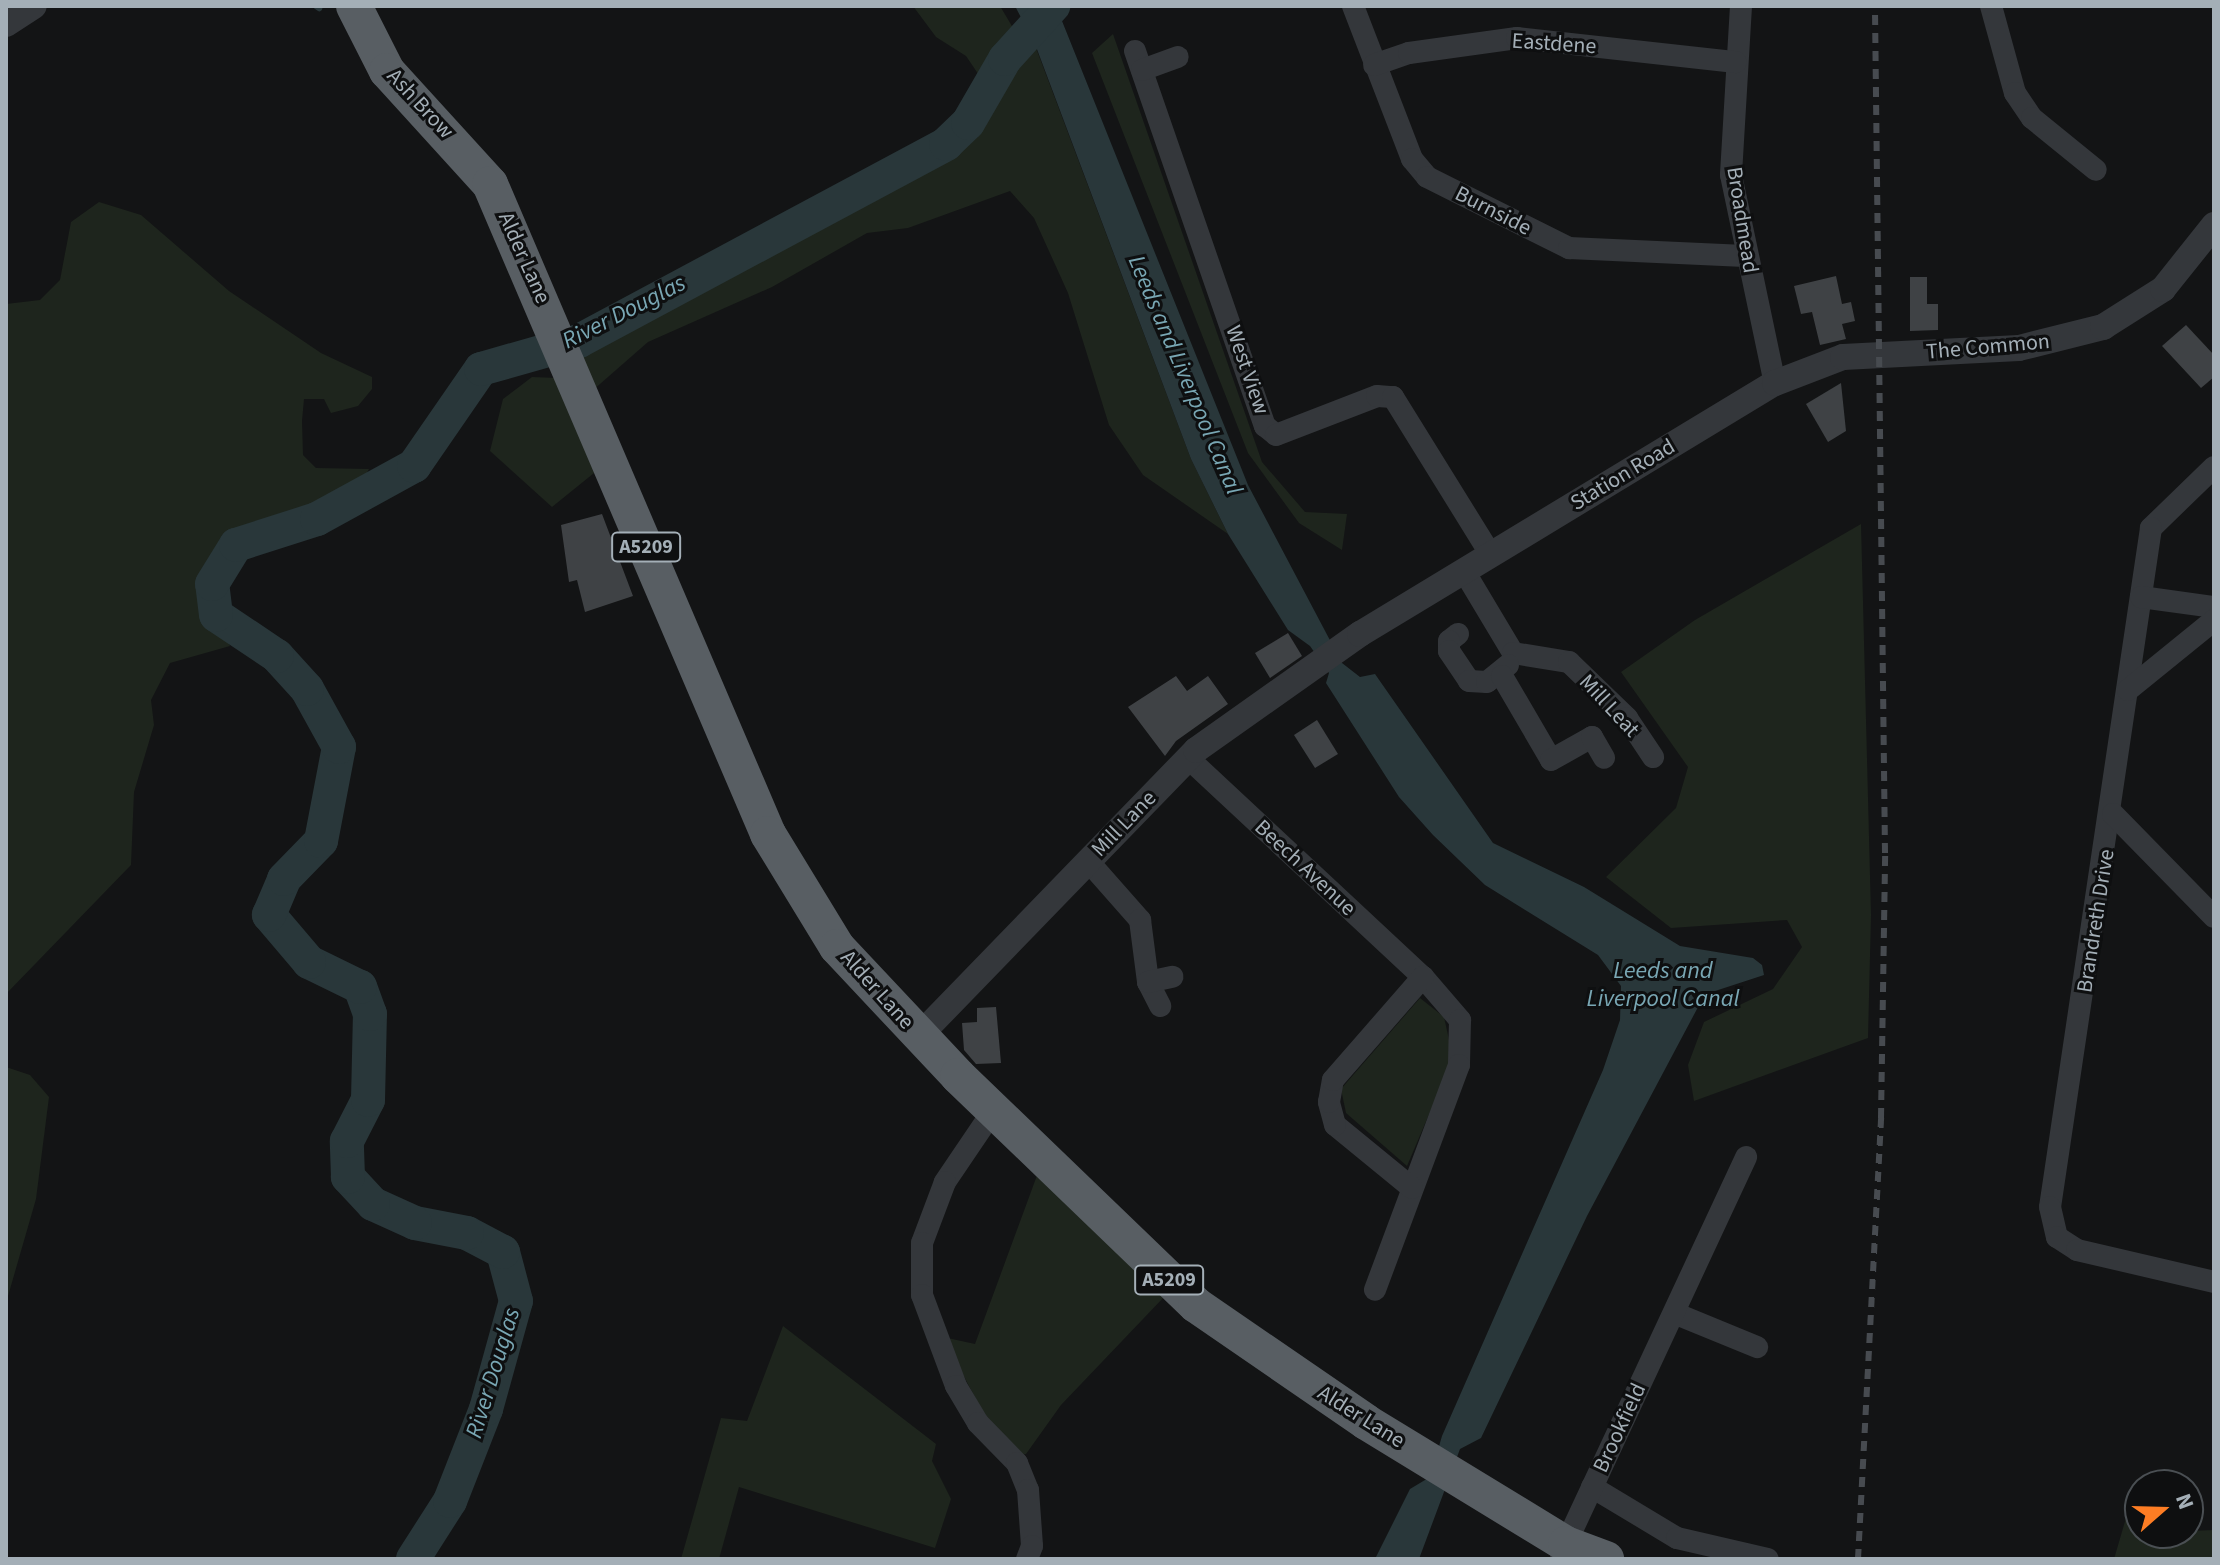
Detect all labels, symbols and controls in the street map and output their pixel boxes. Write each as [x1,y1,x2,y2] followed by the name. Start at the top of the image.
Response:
[1511,28,1597,60] street label: Eastdene
[381,64,459,144] street label: Ash Brow
[1721,165,1763,275] street label: Broadmead
[1450,181,1536,241] street label: Burnside
[492,208,556,308] street label: Alder Lane
[1122,251,1248,499] water label: Leeds and Liverpool Canal
[558,269,690,355] water label: River Douglas
[1219,322,1275,418] street label: West View
[1925,328,2051,366] street label: The Common
[1566,433,1680,517] street label: Station Road
[610,531,682,563] road number: A5209
[1573,669,1645,743] street label: Mill Leat
[1086,785,1162,863] street label: Mill Lane
[1249,814,1361,922] street label: Beech Avenue
[2072,847,2120,995] street label: Brandreth Drive
[835,945,919,1035] street label: Alder Lane
[1587,957,1739,1013] water label: Leeds and Liverpool Canal
[1133,1264,1205,1296] road number: A5209
[460,1304,526,1442] water label: River Douglas
[1588,1379,1652,1477] street label: Brookfield
[1313,1380,1409,1454] street label: Alder Lane
[2124,1469,2204,1549] north arrow
[2167,1489,2202,1514] text: N

